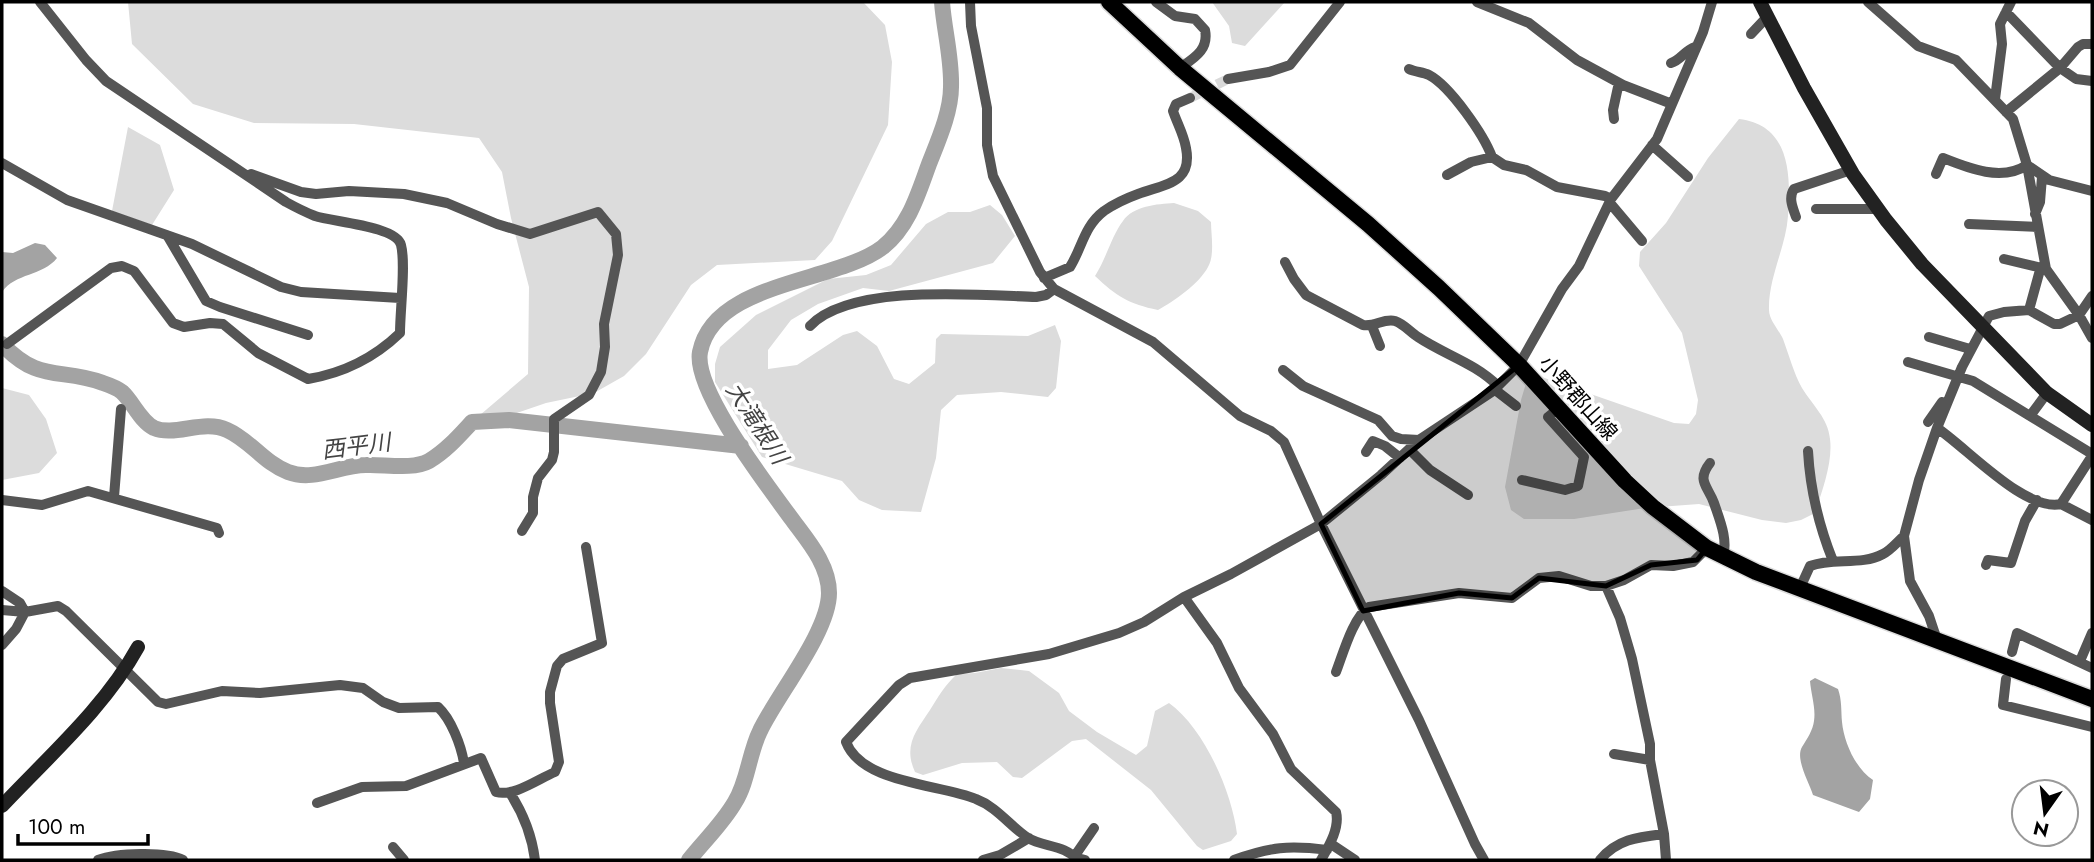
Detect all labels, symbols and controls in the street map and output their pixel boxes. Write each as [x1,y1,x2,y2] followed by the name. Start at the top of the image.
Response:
[1532,349,1624,447] street label: 小野郡山線
[718,375,798,473] water label: 大滝根川
[320,425,395,467] water label: 西平川
[2010,778,2080,848] north arrow
[18,802,147,846] scale bar
[28,812,85,842] text: 100 m
[2030,814,2052,844] text: N

